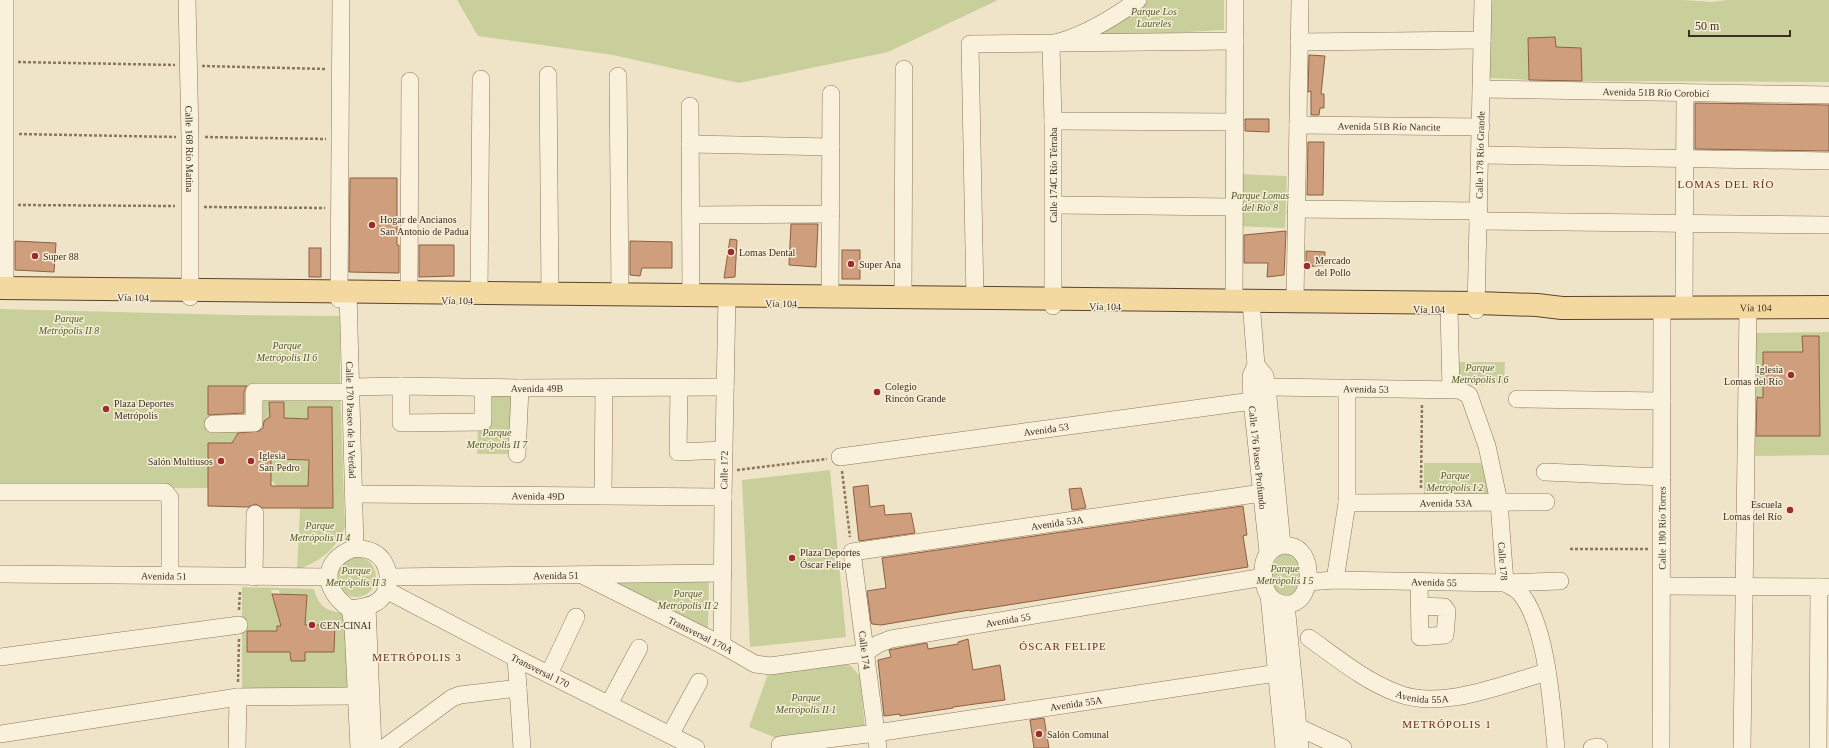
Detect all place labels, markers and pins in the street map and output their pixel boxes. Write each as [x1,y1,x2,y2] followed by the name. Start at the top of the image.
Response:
[380,214,469,237] place label: Hogar de Ancianos San Antonio de Padua
[367,220,377,230] marker: Hogar de Ancianos San Antonio de Padua
[726,247,736,257] marker: Lomas Dental
[739,247,796,258] place label: Lomas Dental
[30,251,40,261] marker: Super 88
[43,251,79,262] place label: Super 88
[1315,255,1351,278] place label: Mercado del Pollo
[846,259,856,269] marker: Super Ana
[859,259,902,270] place label: Super Ana
[1302,261,1312,271] marker: Mercado del Pollo
[1724,364,1784,387] place label: Iglesia Lomas del Río
[1786,370,1796,380] marker: Iglesia Lomas del Río
[885,381,946,404] place label: Colegio Rincón Grande
[872,387,882,397] marker: Colegio Rincón Grande
[114,398,174,421] place label: Plaza Deportes Metrópolis
[101,404,111,414] marker: Plaza Deportes Metrópolis
[259,450,300,473] place label: Iglesia San Pedro
[148,456,213,467] place label: Salón Multiusos
[216,456,226,466] marker: Salón Multiusos
[246,456,256,466] marker: Iglesia San Pedro
[1723,499,1783,522] place label: Escuela Lomas del Río
[1785,505,1795,515] marker: Escuela Lomas del Río
[800,547,860,570] place label: Plaza Deportes Óscar Felipe
[787,553,797,563] marker: Plaza Deportes Óscar Felipe
[307,620,317,630] marker: CEN-CINAI
[320,620,371,631] place label: CEN-CINAI
[1034,729,1044,739] marker: Salón Comunal
[1047,729,1109,740] place label: Salón Comunal

